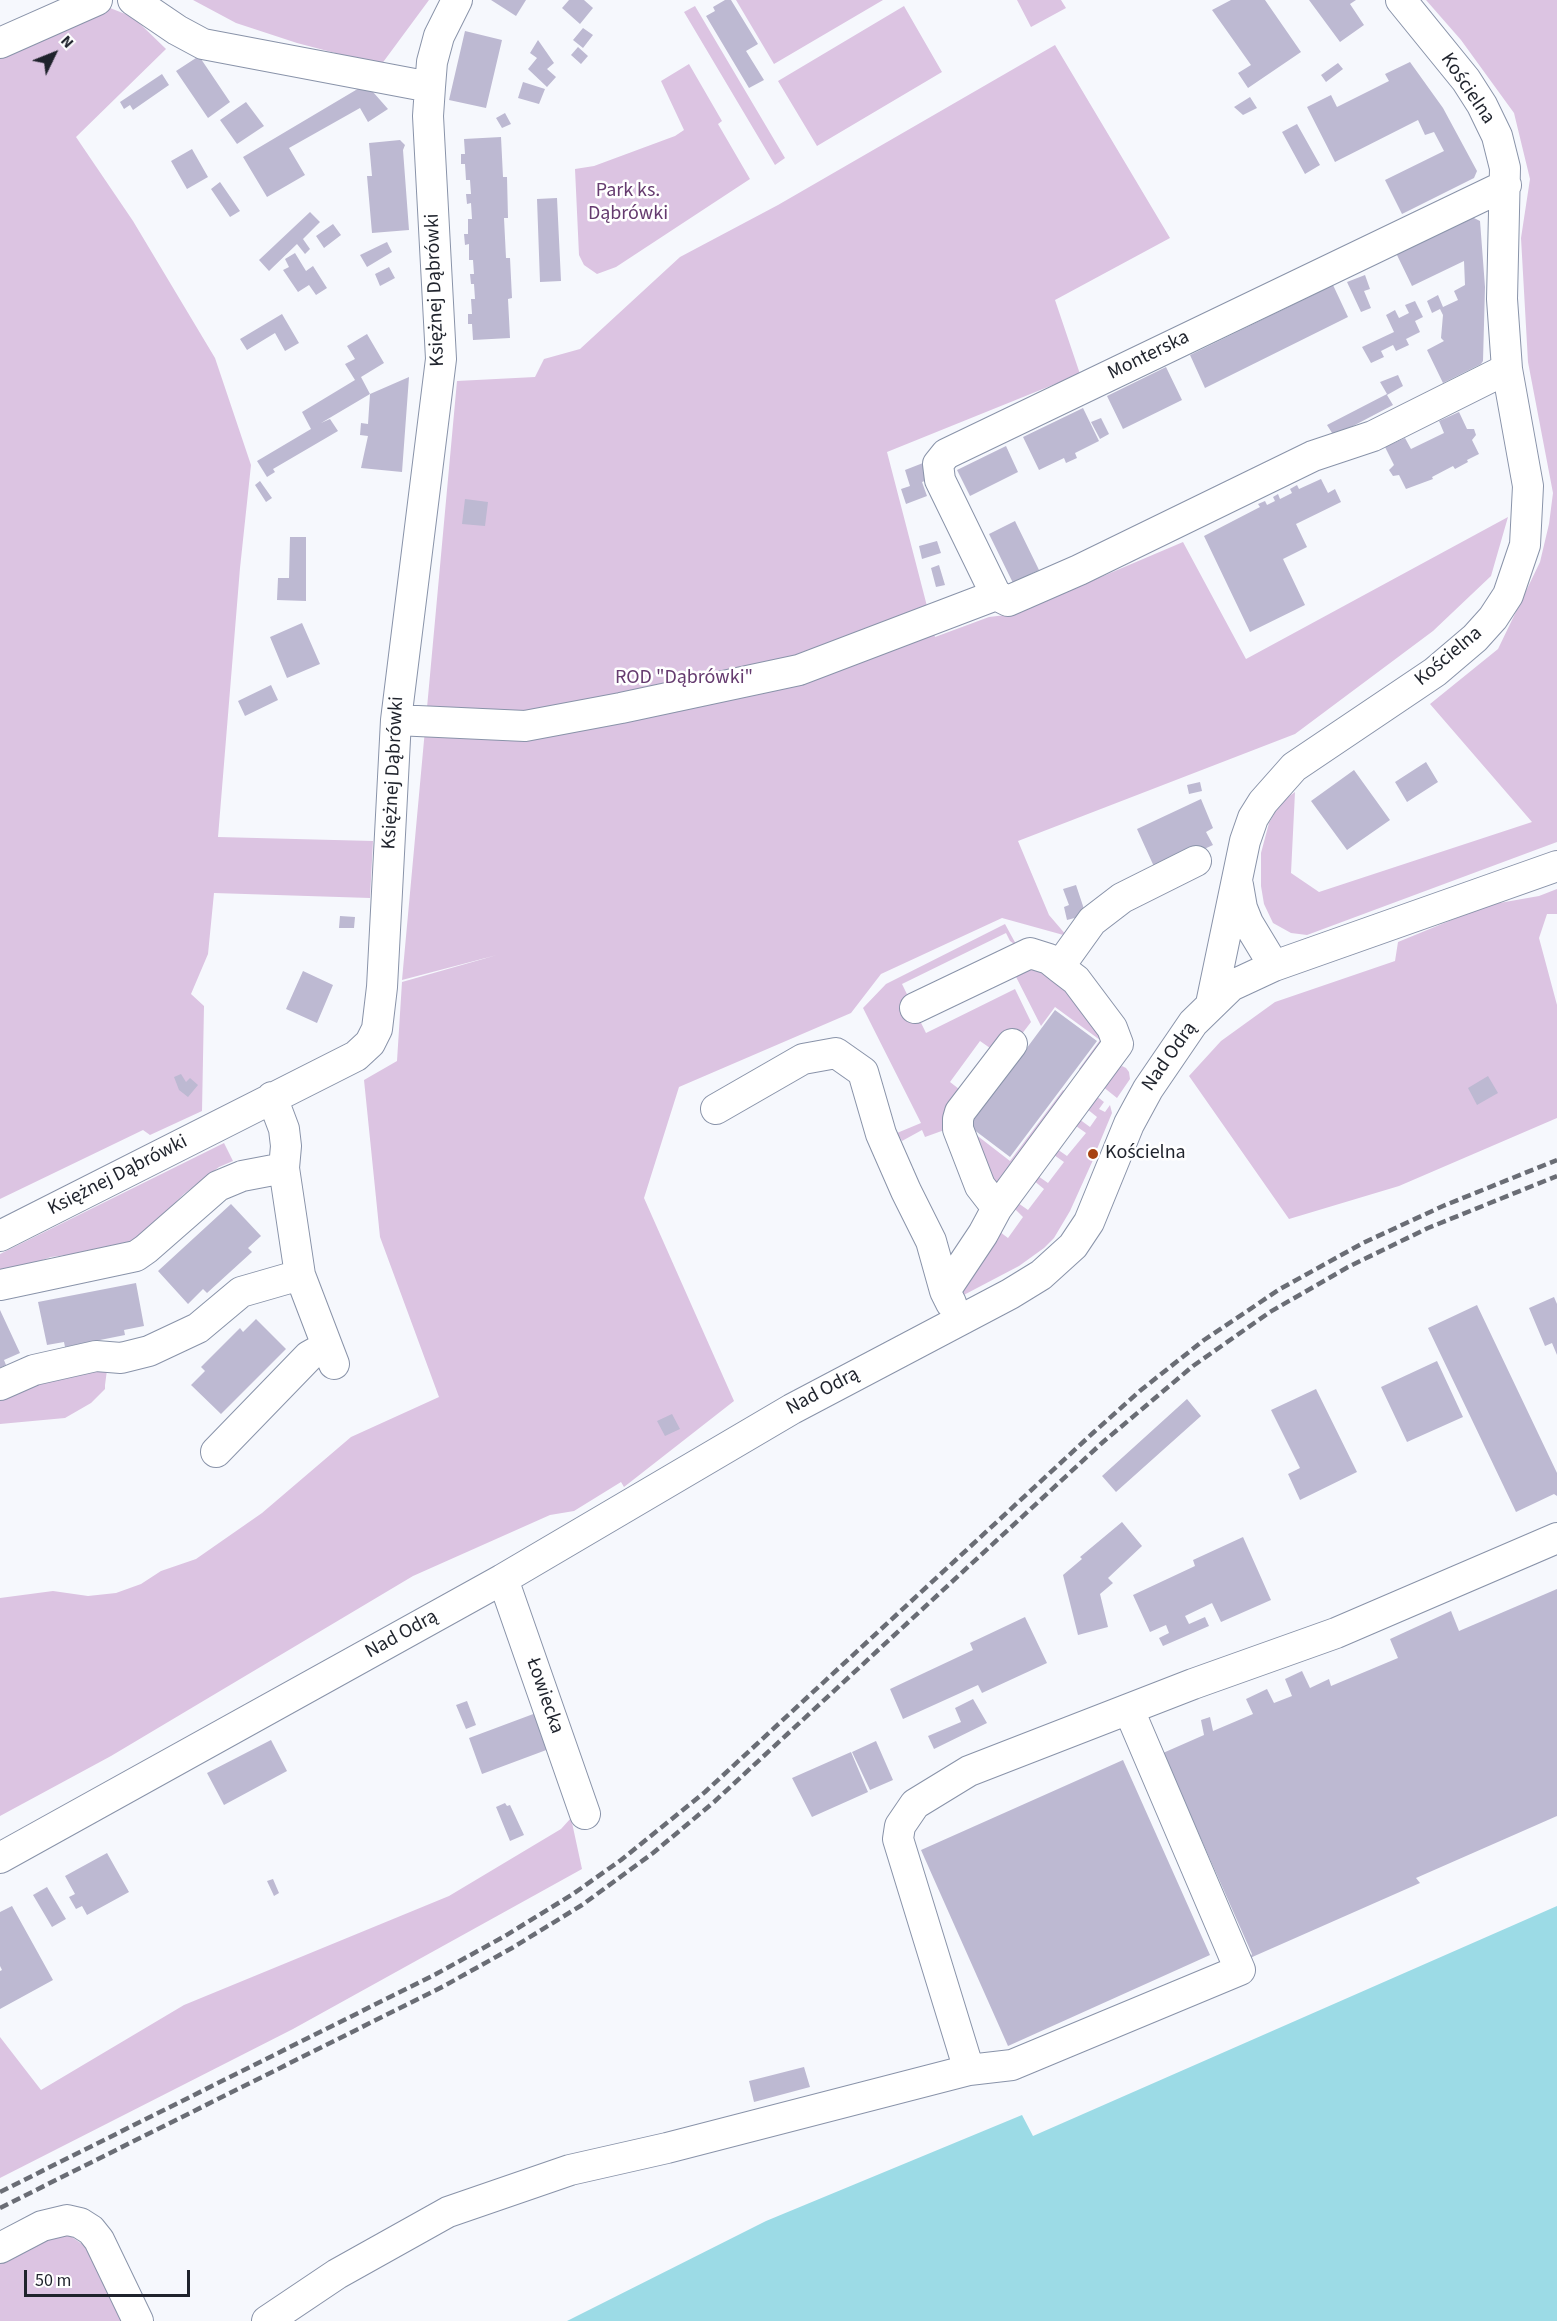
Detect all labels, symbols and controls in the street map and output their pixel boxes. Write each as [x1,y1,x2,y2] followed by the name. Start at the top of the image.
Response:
[24,24,84,84] north arrow
[55,30,79,53] text: N
[1434,49,1500,129] street label: Kościelna
[588,180,668,227] park label: Park ks. Dąbrówki
[421,213,451,367] street label: Księżnej Dąbrówki
[1104,326,1194,386] street label: Monterska
[1410,622,1488,692] street label: Kościelna
[615,667,753,691] park label: ROD "Dąbrówki"
[378,696,410,850] street label: Księżnej Dąbrówki
[1138,1018,1202,1096] street label: Nad Odrą
[44,1131,192,1221] street label: Księżnej Dąbrówki
[1105,1142,1186,1166] place label: Kościelna
[1086,1147,1100,1161] marker: Kościelna
[782,1363,864,1421] street label: Nad Odrą
[362,1605,442,1665] street label: Nad Odrą
[520,1655,568,1737] street label: Łowiecka
[27,2258,194,2296] scale bar
[35,2268,71,2293] text: 50 m

